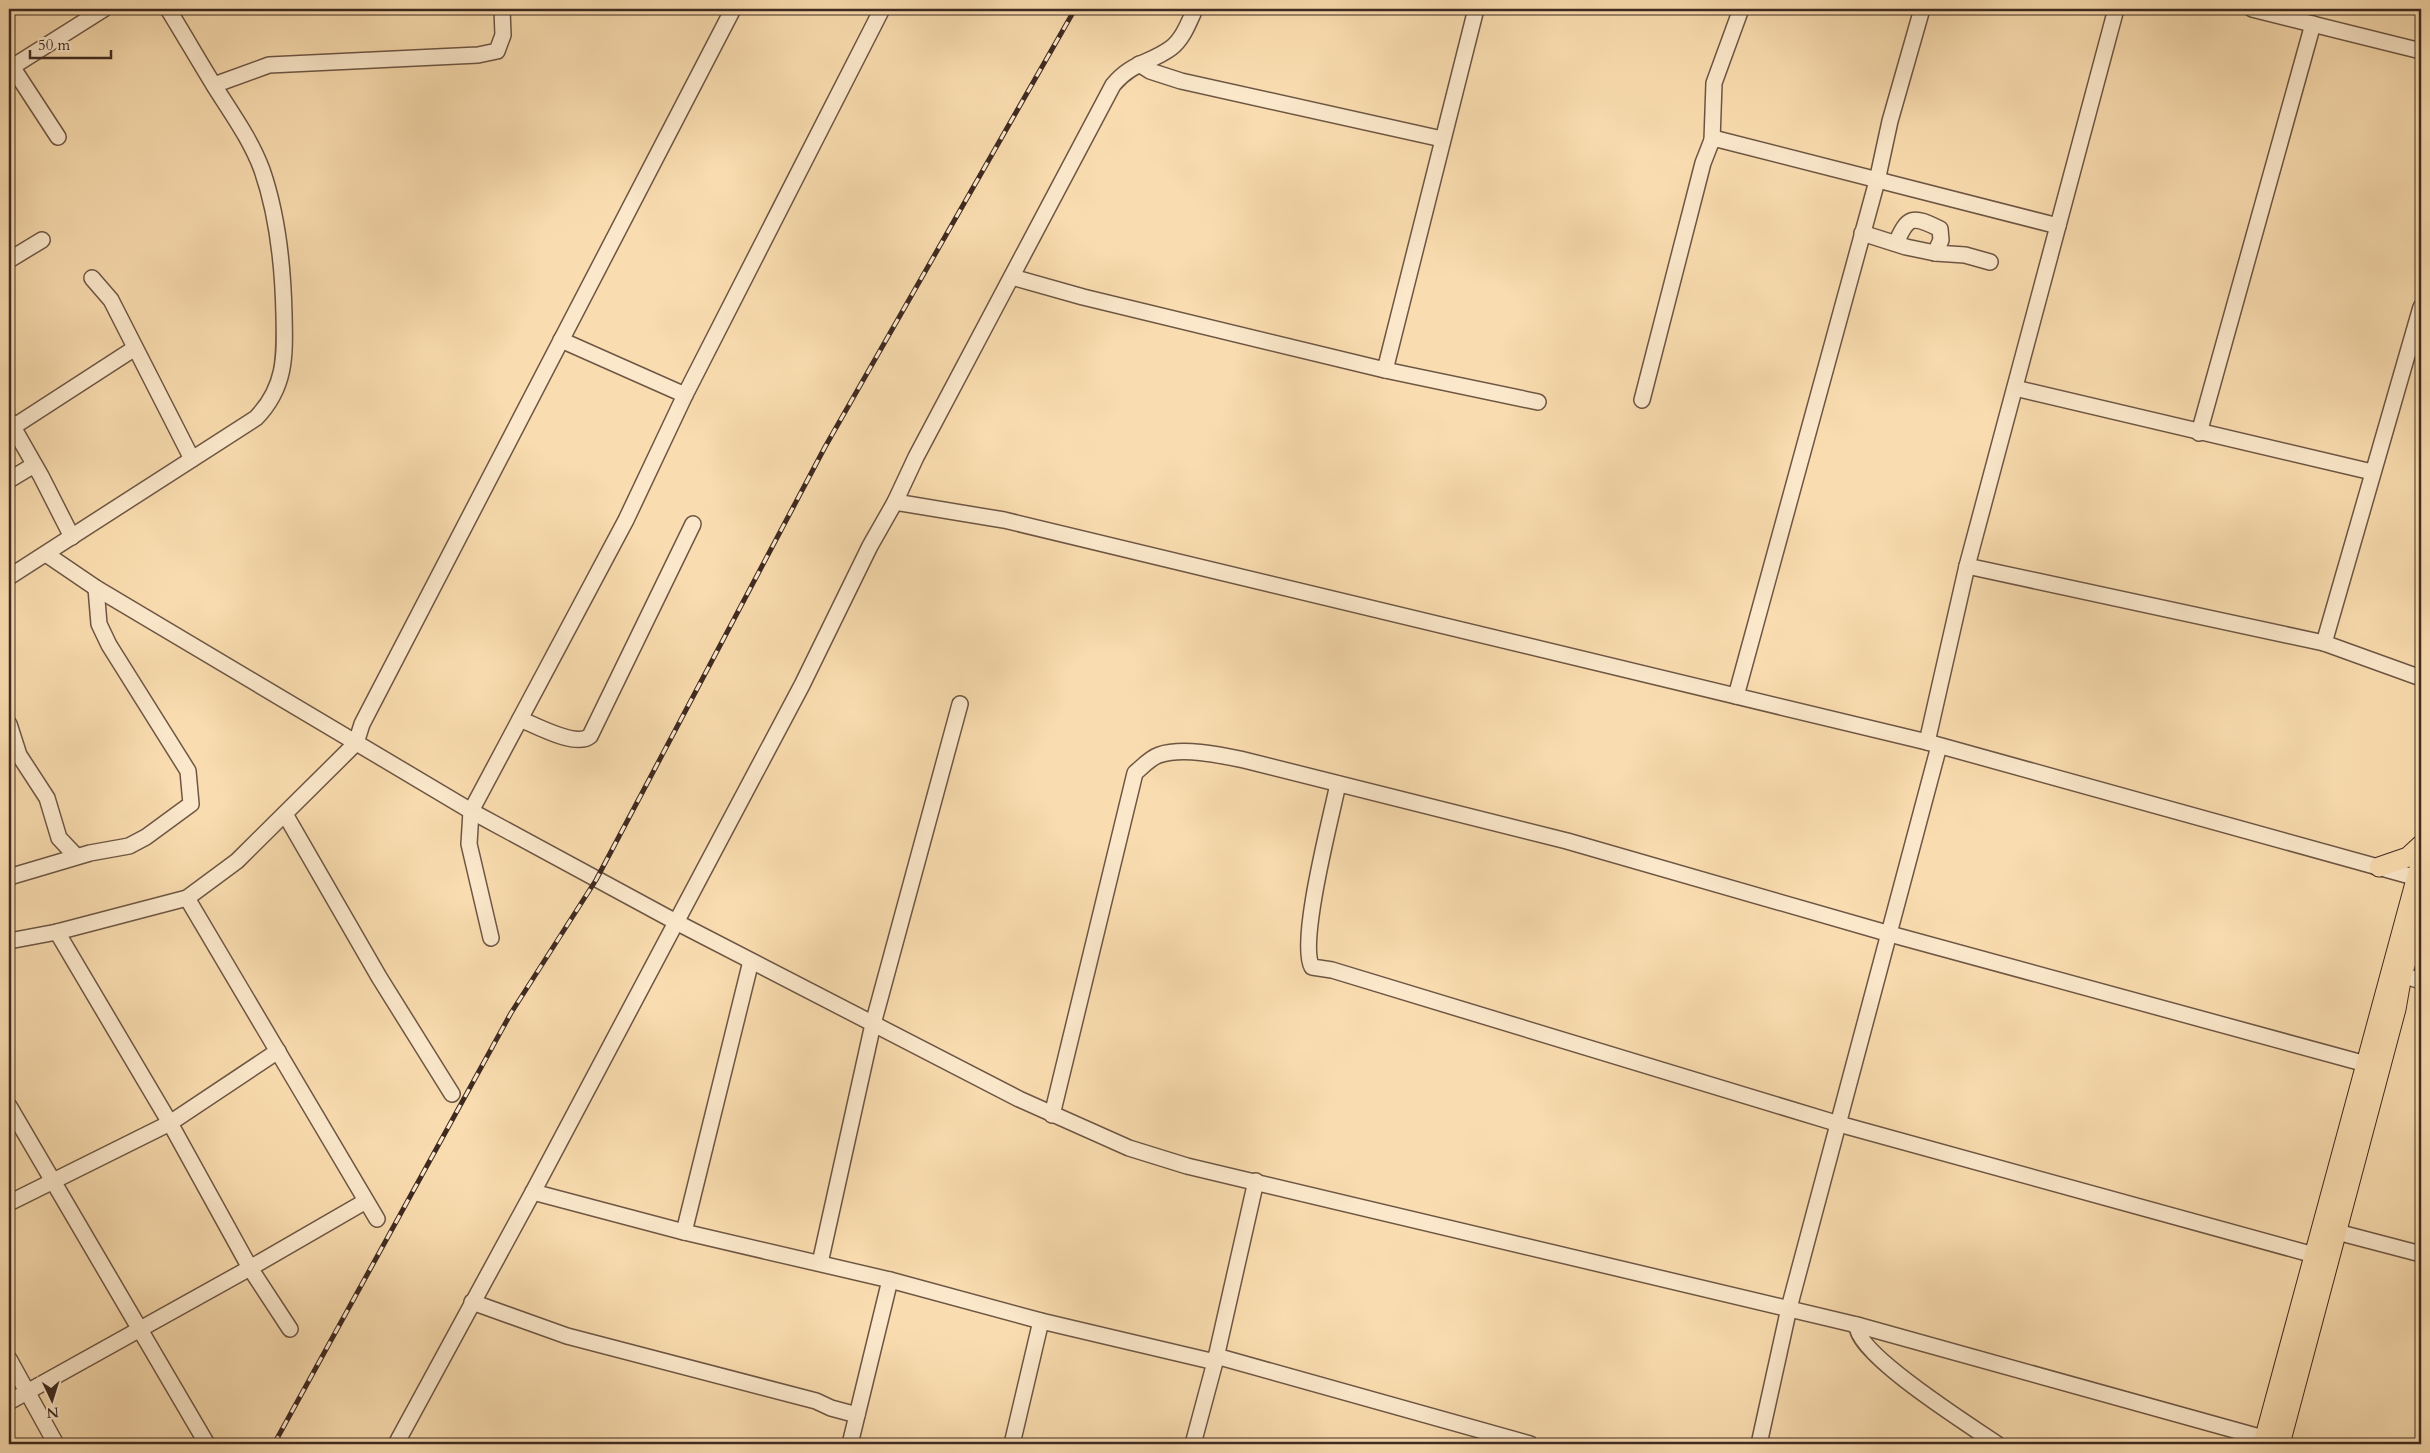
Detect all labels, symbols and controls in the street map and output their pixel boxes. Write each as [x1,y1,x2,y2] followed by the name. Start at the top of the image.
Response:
[30,28,111,60] scale bar
[38,35,70,55] text: 50 m
[28,1376,78,1426] north arrow
[46,1403,60,1422] text: N

